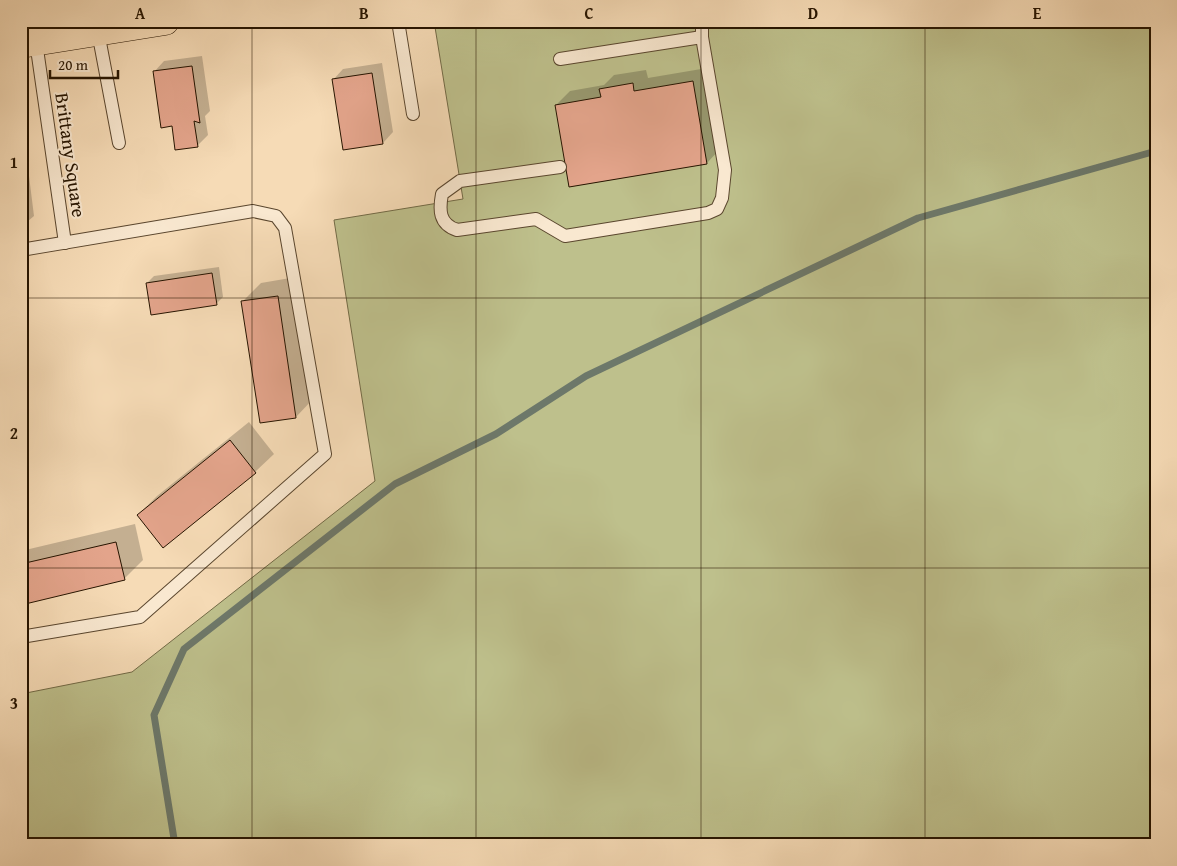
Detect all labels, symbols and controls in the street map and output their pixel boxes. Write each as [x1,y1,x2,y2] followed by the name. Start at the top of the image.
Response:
[135,1,146,25] text: A
[359,1,369,25] text: B
[584,1,594,25] text: C
[808,1,818,25] text: D
[1033,1,1042,25] text: E
[50,48,118,80] scale bar
[58,54,89,75] text: 20 m
[48,91,94,219] street label: Brittany Square
[10,150,18,174] text: 1
[10,421,18,445] text: 2
[10,691,18,715] text: 3

